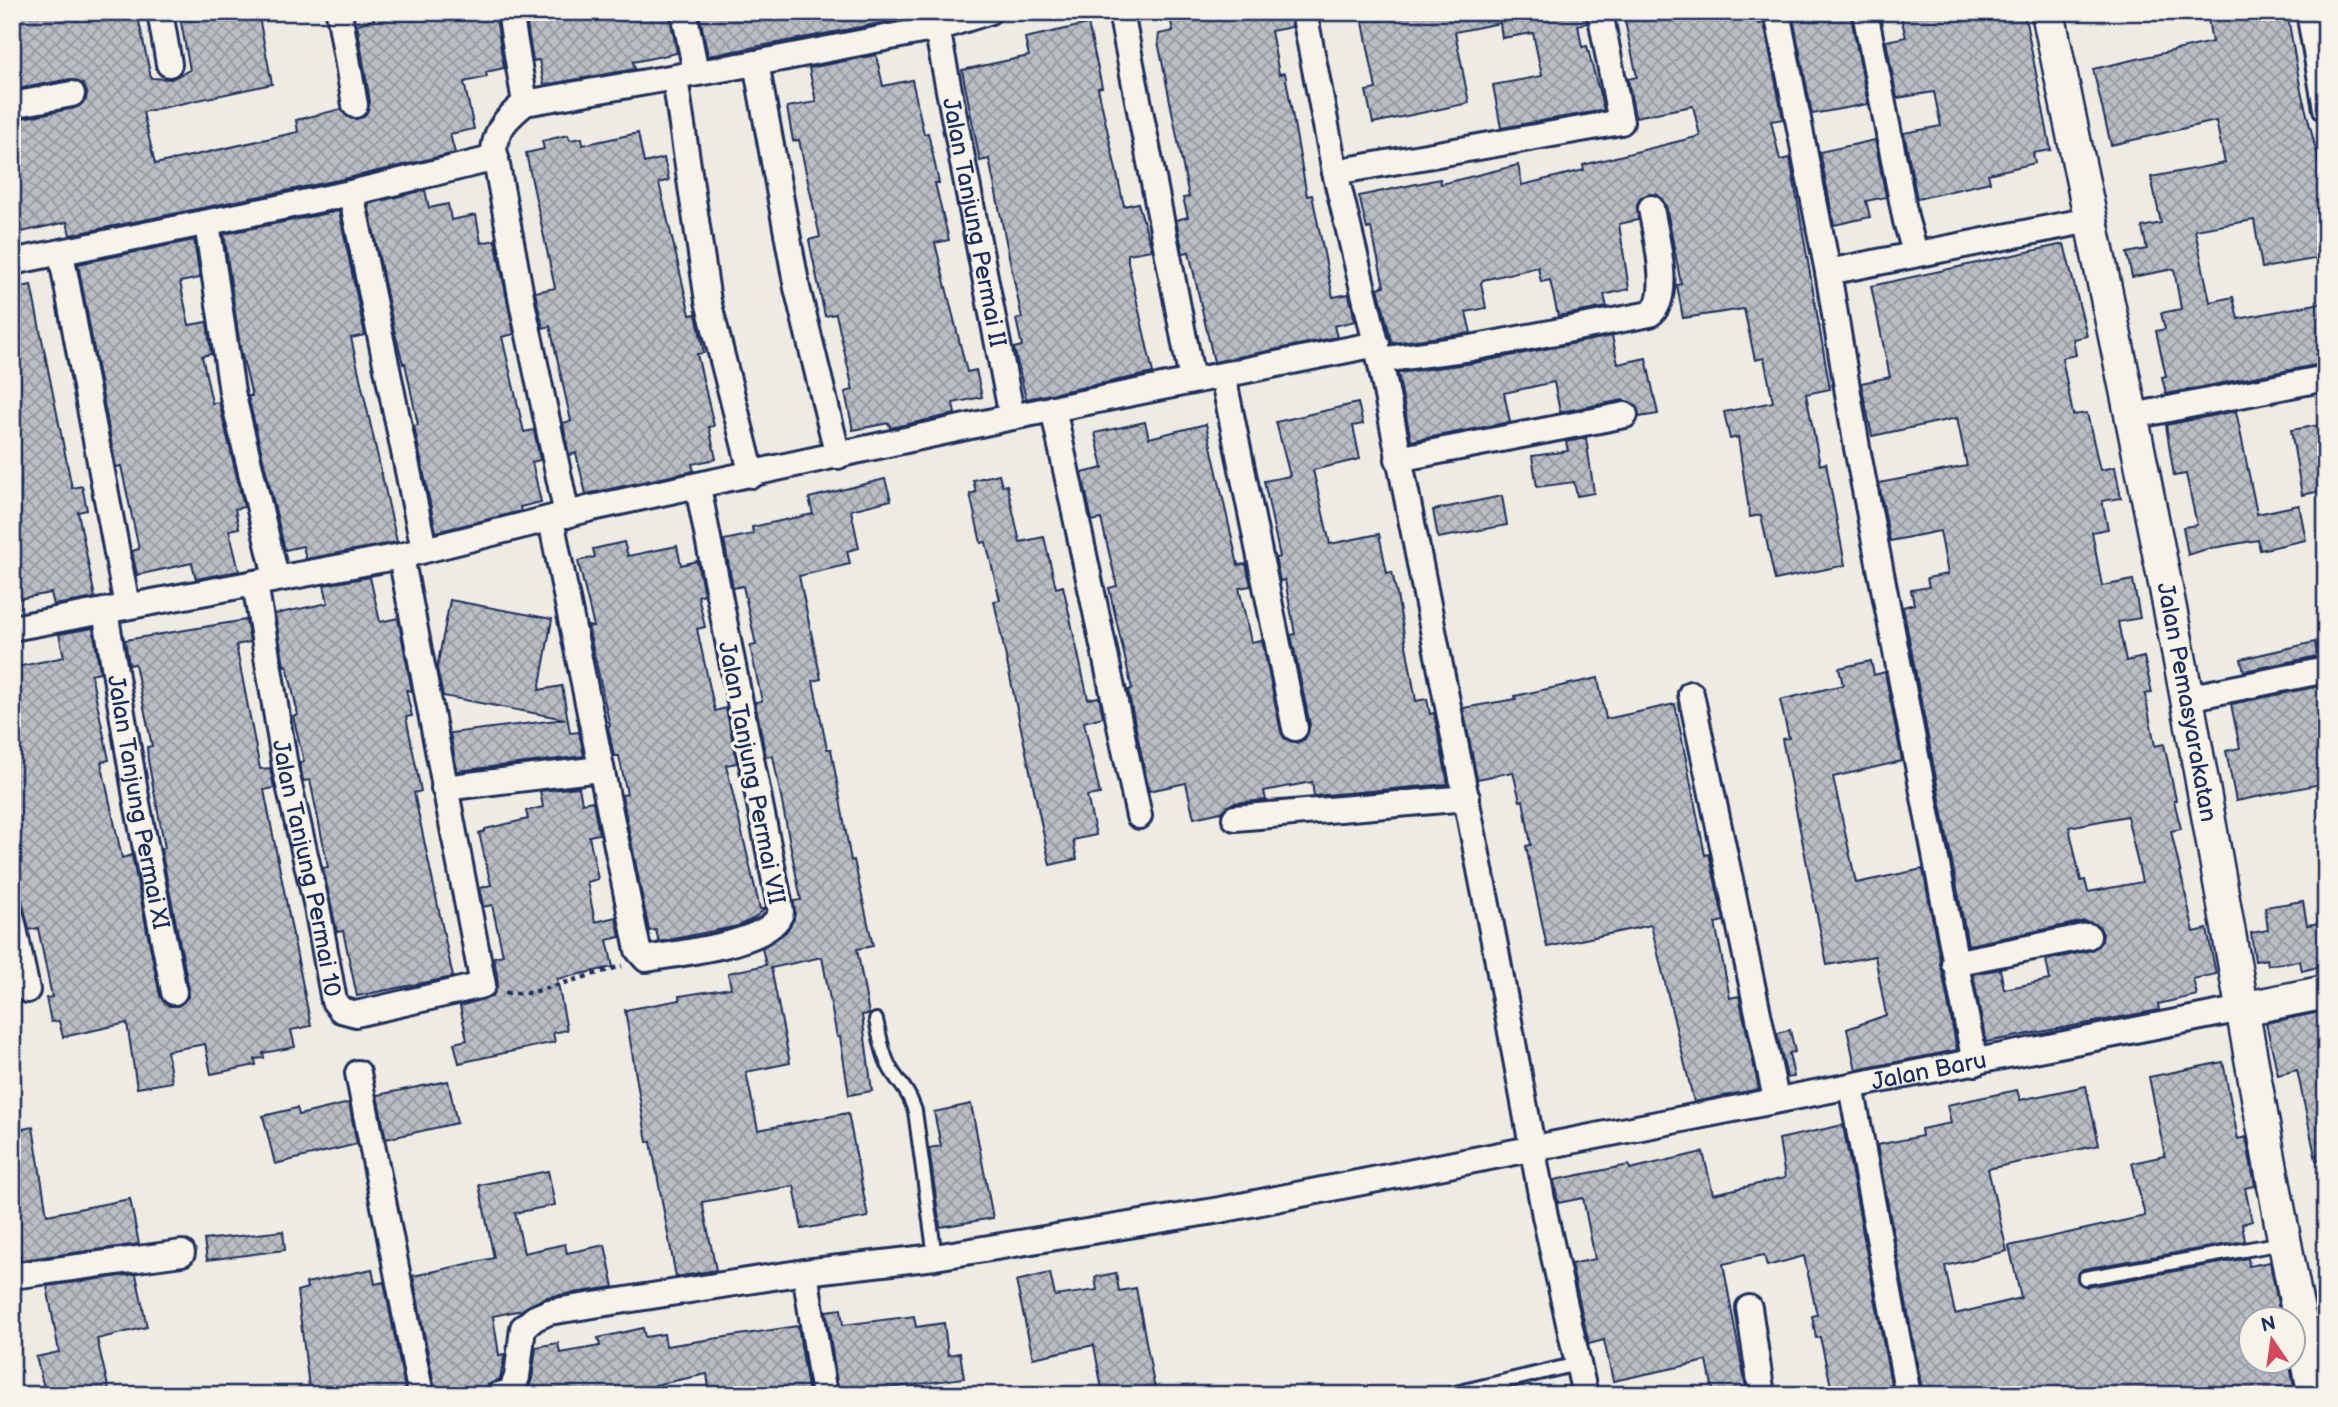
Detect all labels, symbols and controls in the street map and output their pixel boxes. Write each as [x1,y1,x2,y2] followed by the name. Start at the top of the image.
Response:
[936,95,1012,350] street label: Jalan Tanjung Permai II
[2150,580,2223,824] street label: Jalan Pemasyarakatan
[712,639,791,907] street label: Jalan Tanjung Permai VII
[101,673,175,932] street label: Jalan Tanjung Permai XI
[266,738,347,999] street label: Jalan Tanjung Permai 10
[1869,1046,1989,1097] street label: Jalan Baru
[2236,1306,2306,1376] north arrow
[2259,1312,2278,1338] text: N

